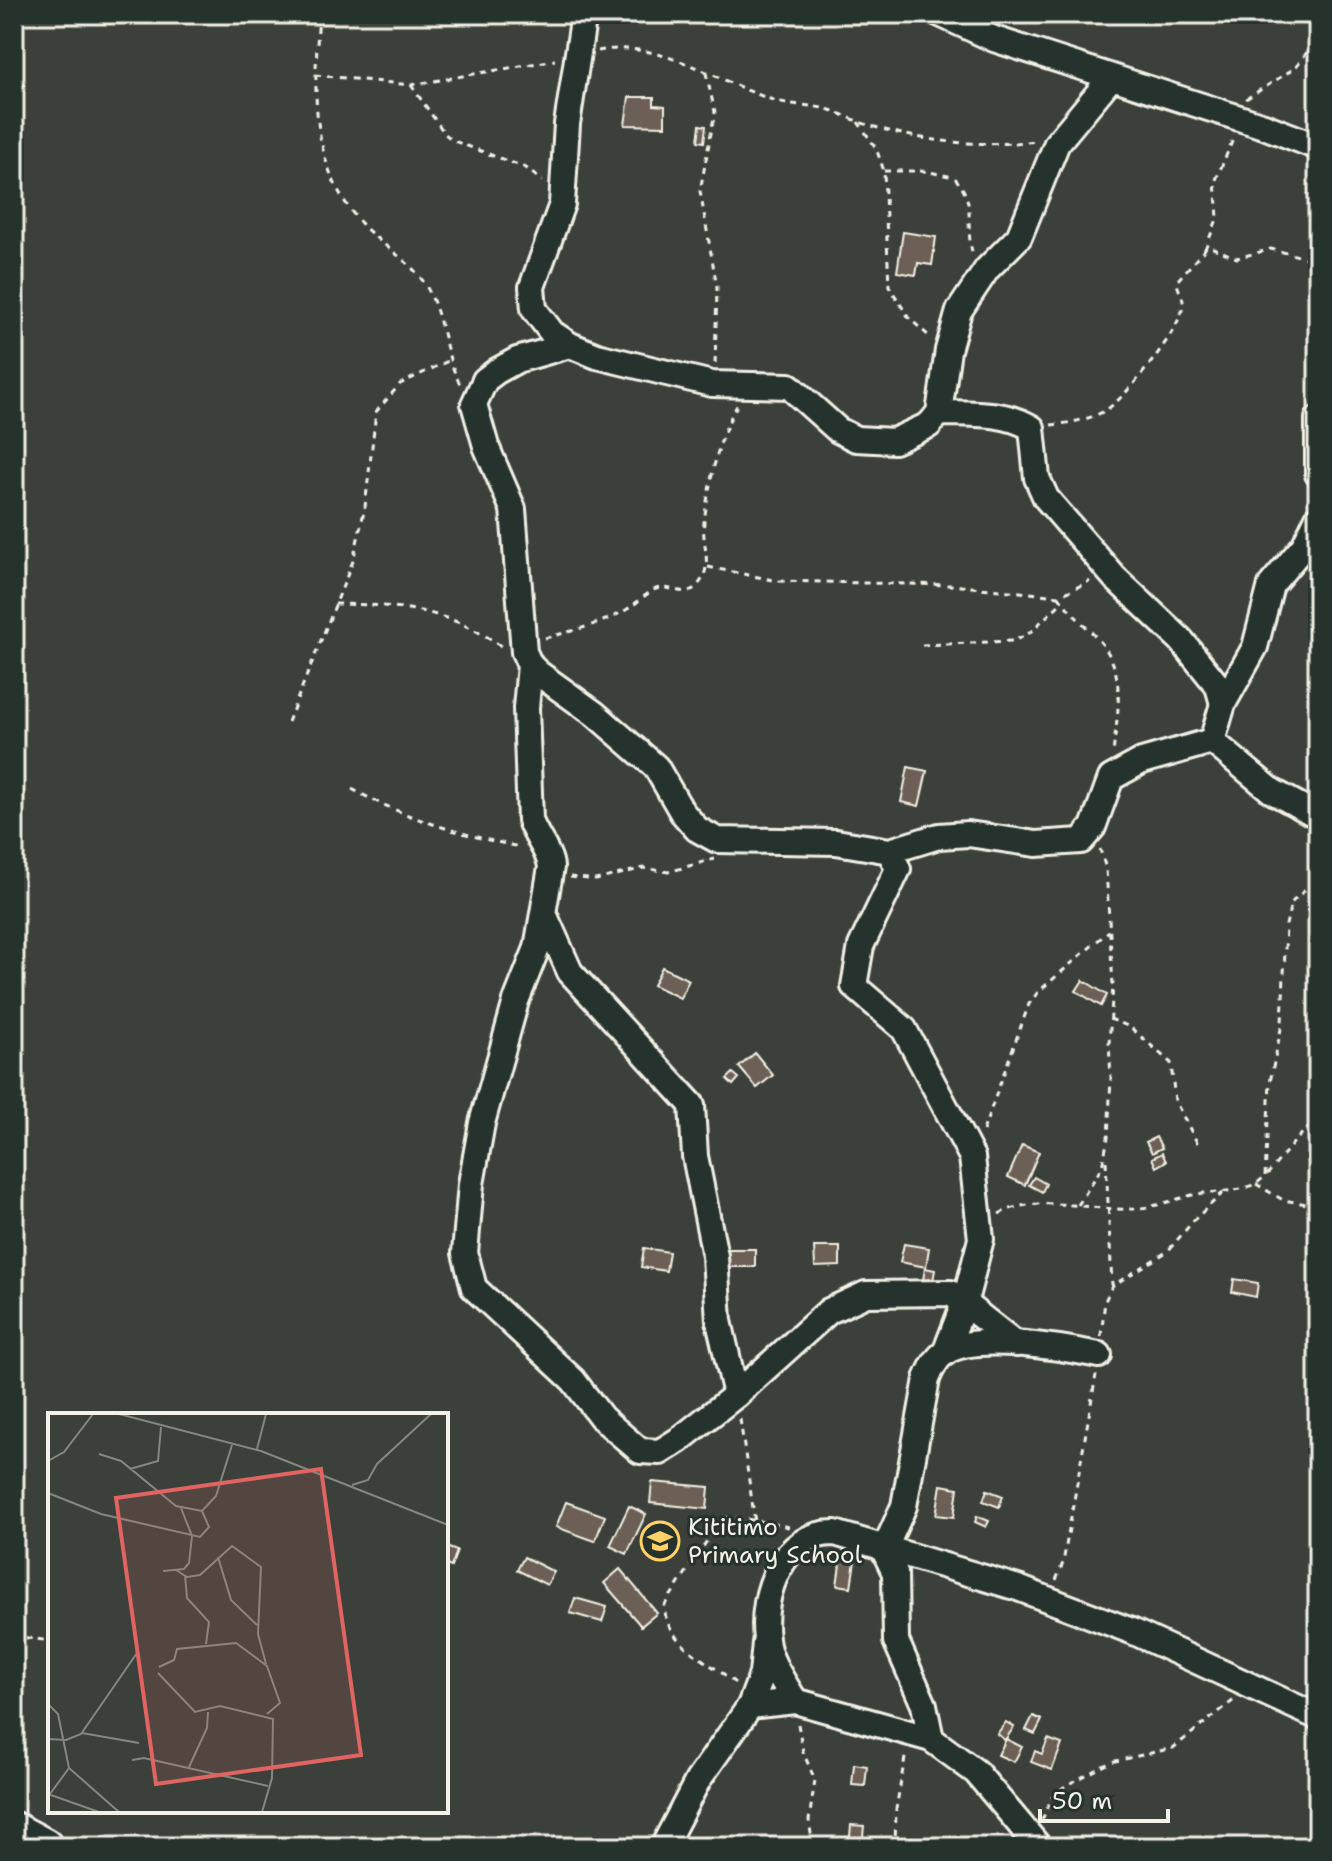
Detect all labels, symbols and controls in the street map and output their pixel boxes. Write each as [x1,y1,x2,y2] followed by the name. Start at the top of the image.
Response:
[48,1413,448,1813] inset map
[688,1511,863,1571] place label: Kititimo Primary School
[639,1520,681,1562] school or university icon: Kititimo Primary School
[1040,1773,1168,1823] scale bar
[1052,1785,1112,1817] text: 50 m

